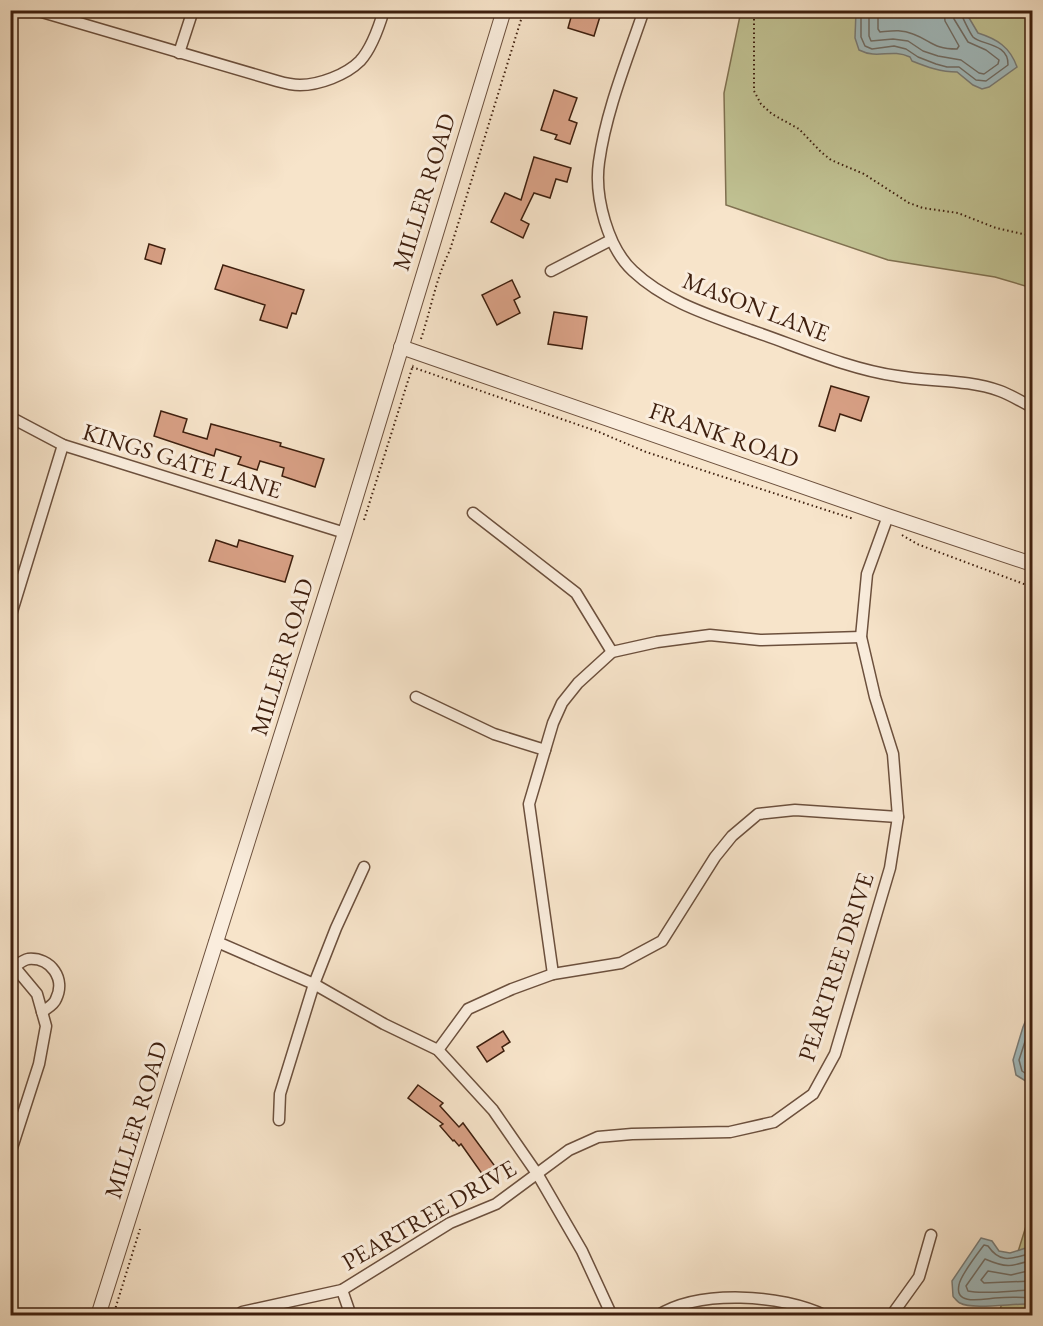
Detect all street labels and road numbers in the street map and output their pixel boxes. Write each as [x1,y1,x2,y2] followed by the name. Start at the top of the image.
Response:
[385,110,462,274] street label: MILLER ROAD
[678,264,834,349] street label: MASON LANE
[645,394,803,475] street label: FRANK ROAD
[79,416,285,506] street label: KINGS GATE LANE
[243,575,320,739] street label: MILLER ROAD
[790,869,881,1065] street label: PEARTREE DRIVE
[97,1038,174,1202] street label: MILLER ROAD
[336,1152,521,1277] street label: PEARTREE DRIVE

